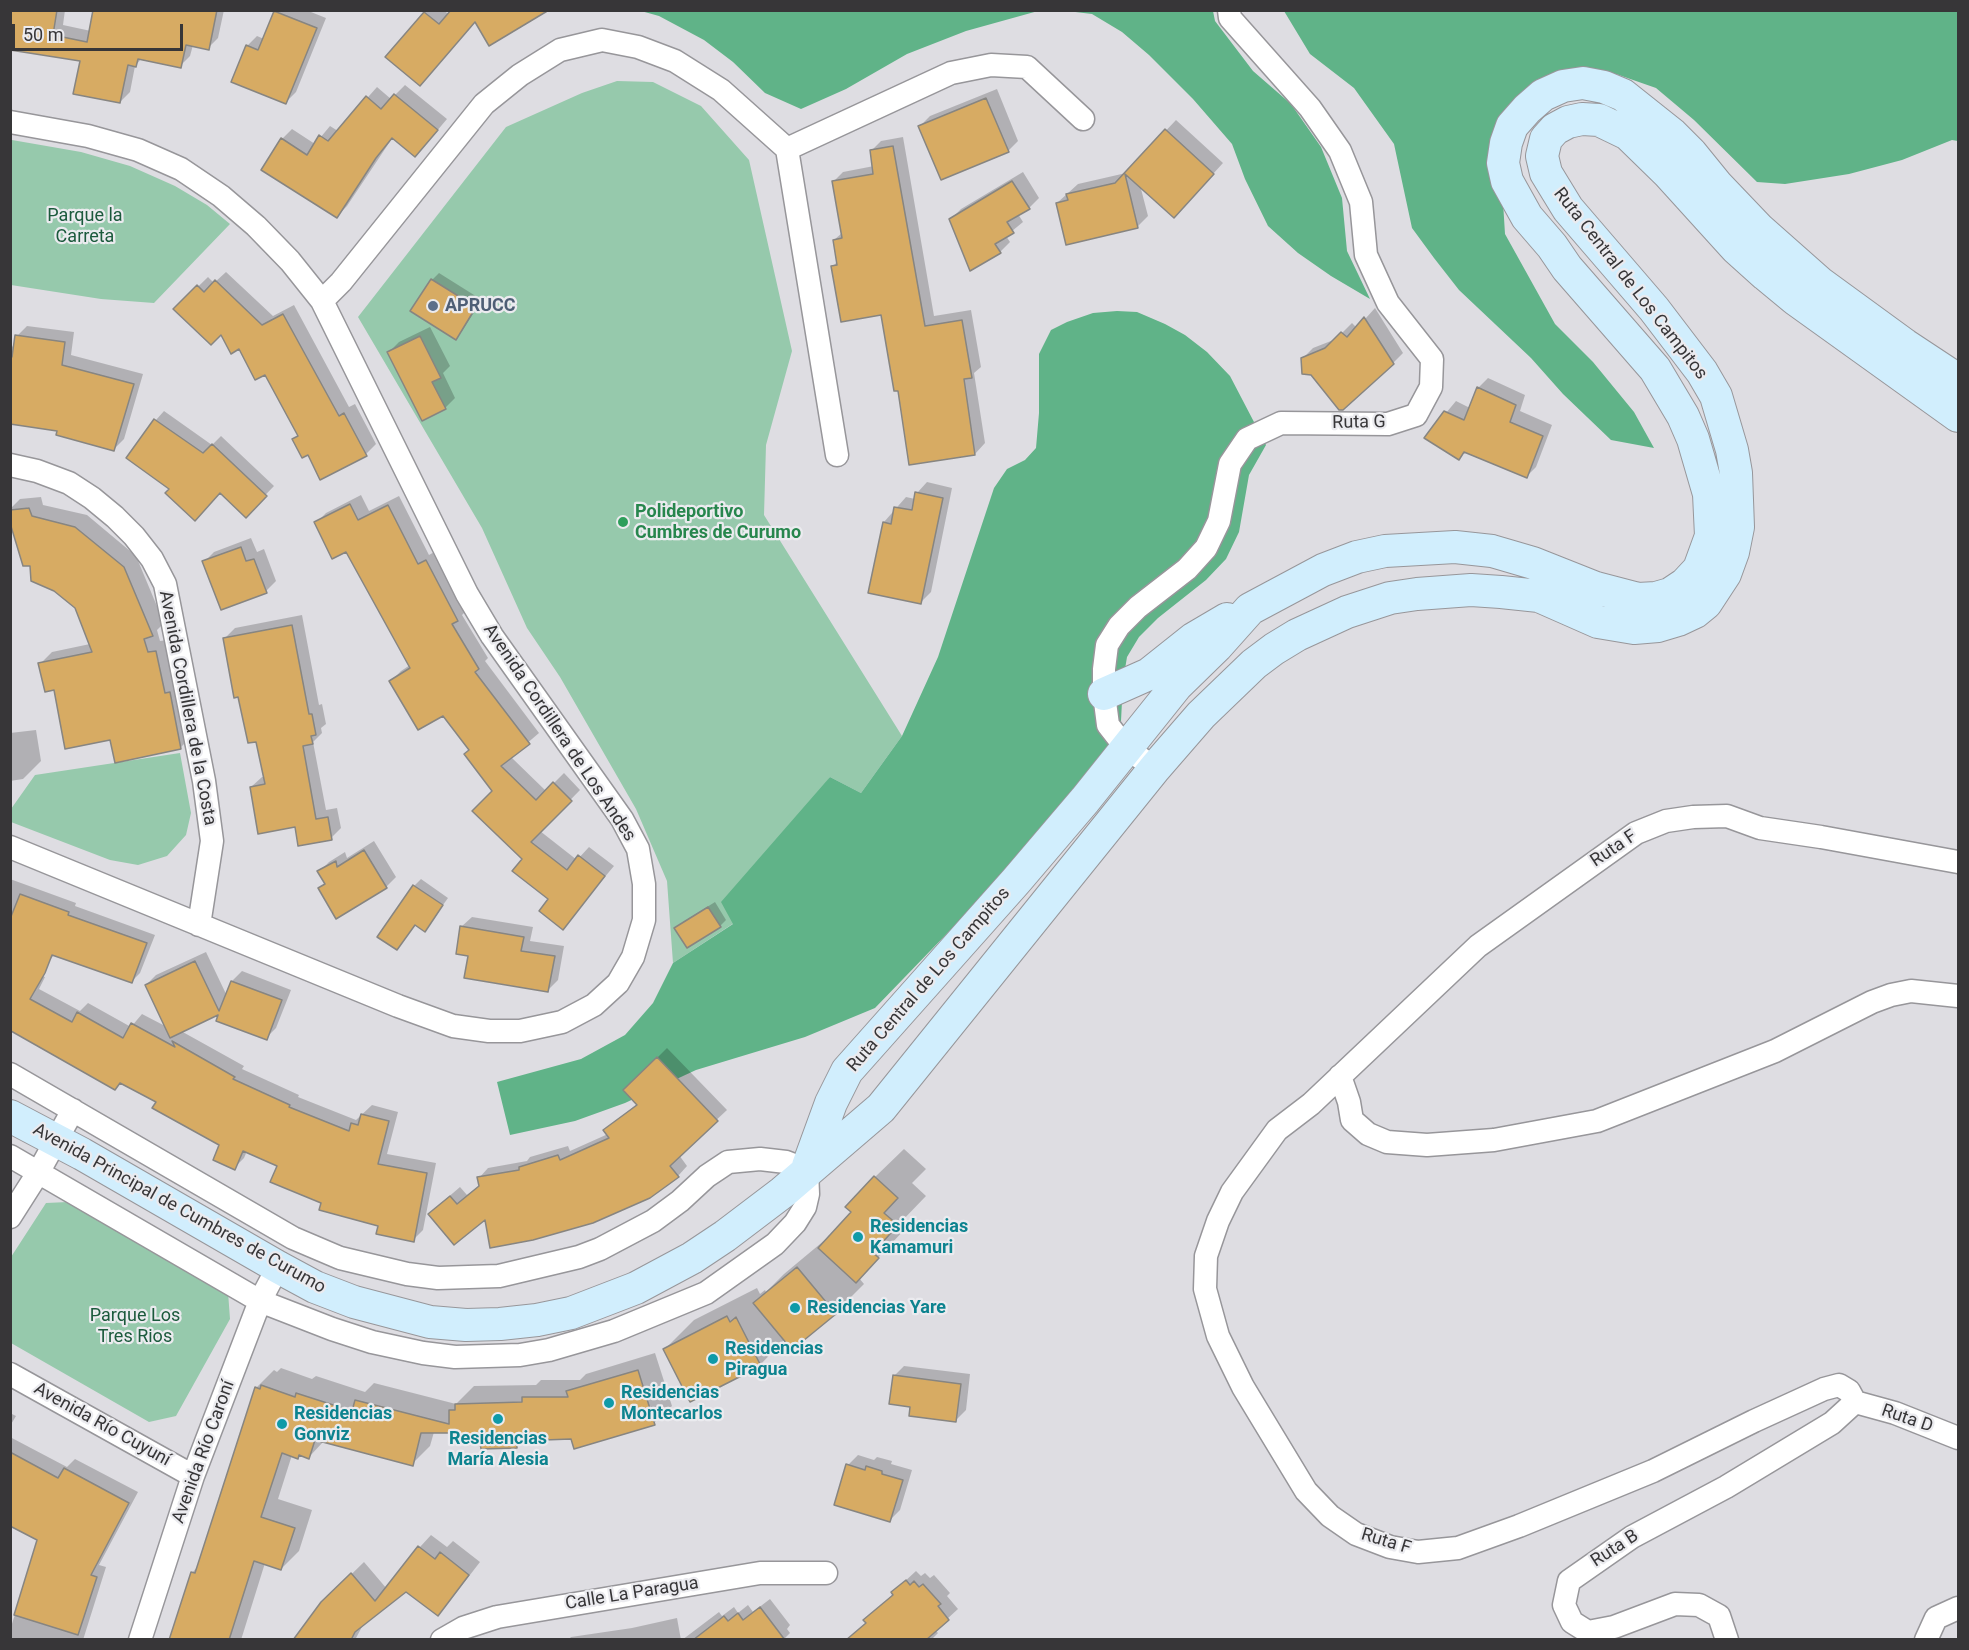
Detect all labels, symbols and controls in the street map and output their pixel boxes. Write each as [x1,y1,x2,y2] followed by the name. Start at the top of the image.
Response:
[15,12,186,50] scale bar
[23,24,63,45] text: 50 m
[1548,184,1712,384] street label: Ruta Central de Los Campitos
[47,205,123,248] park label: Parque la Carreta
[445,295,516,317] place label: APRUCC
[426,299,440,313] marker: APRUCC
[1332,412,1386,434] street label: Ruta G
[635,501,801,544] place label: Polideportivo Cumbres de Curumo
[616,515,630,529] marker: Polideportivo Cumbres de Curumo
[154,589,220,827] street label: Avenida Cordillera de la Costa
[478,620,640,846] street label: Avenida Cordillera de Los Andes
[1587,826,1641,872] street label: Ruta F
[843,883,1015,1077] street label: Ruta Central de Los Campitos
[29,1119,329,1299] street label: Avenida Principal de Cumbres de Curumo
[870,1216,968,1258] place label: Residencias Kamamuri
[851,1230,865,1244] marker: Residencias Kamamuri
[807,1297,946,1319] place label: Residencias Yare
[788,1301,802,1315] marker: Residencias Yare
[90,1305,180,1348] park label: Parque Los Tres Rios
[725,1338,823,1380] place label: Residencias Piragua
[706,1352,720,1366] marker: Residencias Piragua
[30,1378,174,1472] street label: Avenida Río Cuyuní
[168,1378,240,1526] street label: Avenida Río Caroní
[621,1382,723,1424] place label: Residencias Montecarlos
[602,1396,616,1410] marker: Residencias Montecarlos
[1878,1400,1936,1438] street label: Ruta D
[294,1403,392,1446] place label: Residencias Gonviz
[491,1412,505,1426] marker: Residencias María Alesia
[275,1417,289,1431] marker: Residencias Gonviz
[447,1428,549,1470] place label: Residencias María Alesia
[1358,1524,1414,1560] street label: Ruta F
[1587,1526,1643,1572] street label: Ruta B
[564,1573,700,1615] street label: Calle La Paragua

